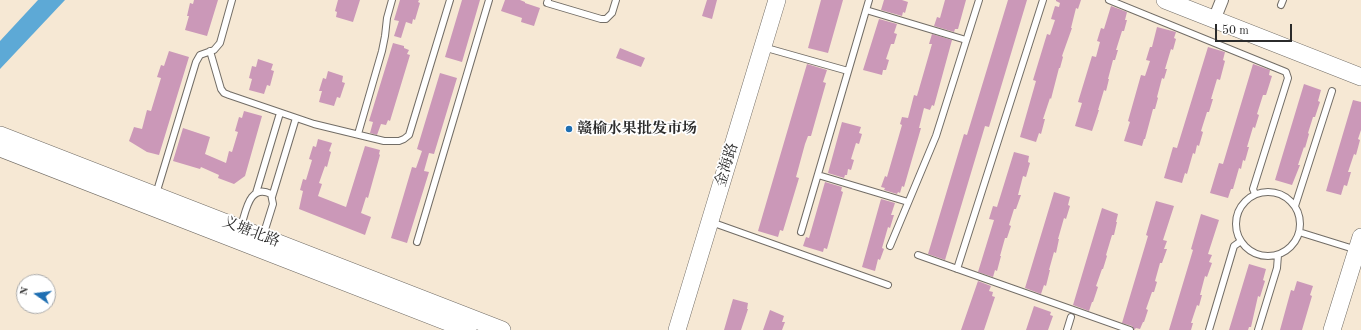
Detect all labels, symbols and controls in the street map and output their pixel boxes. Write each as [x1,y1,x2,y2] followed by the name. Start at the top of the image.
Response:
[1217,16,1294,42] scale bar
[1222,25,1249,37] text: 50 m
[577,120,697,138] place label: 赣榆水果批发市场
[564,124,574,134] marker: 赣榆水果批发市场
[712,141,742,189] street label: 金海路
[220,213,282,251] street label: 义塘北路
[16,274,56,314] north arrow
[18,286,31,297] text: N

